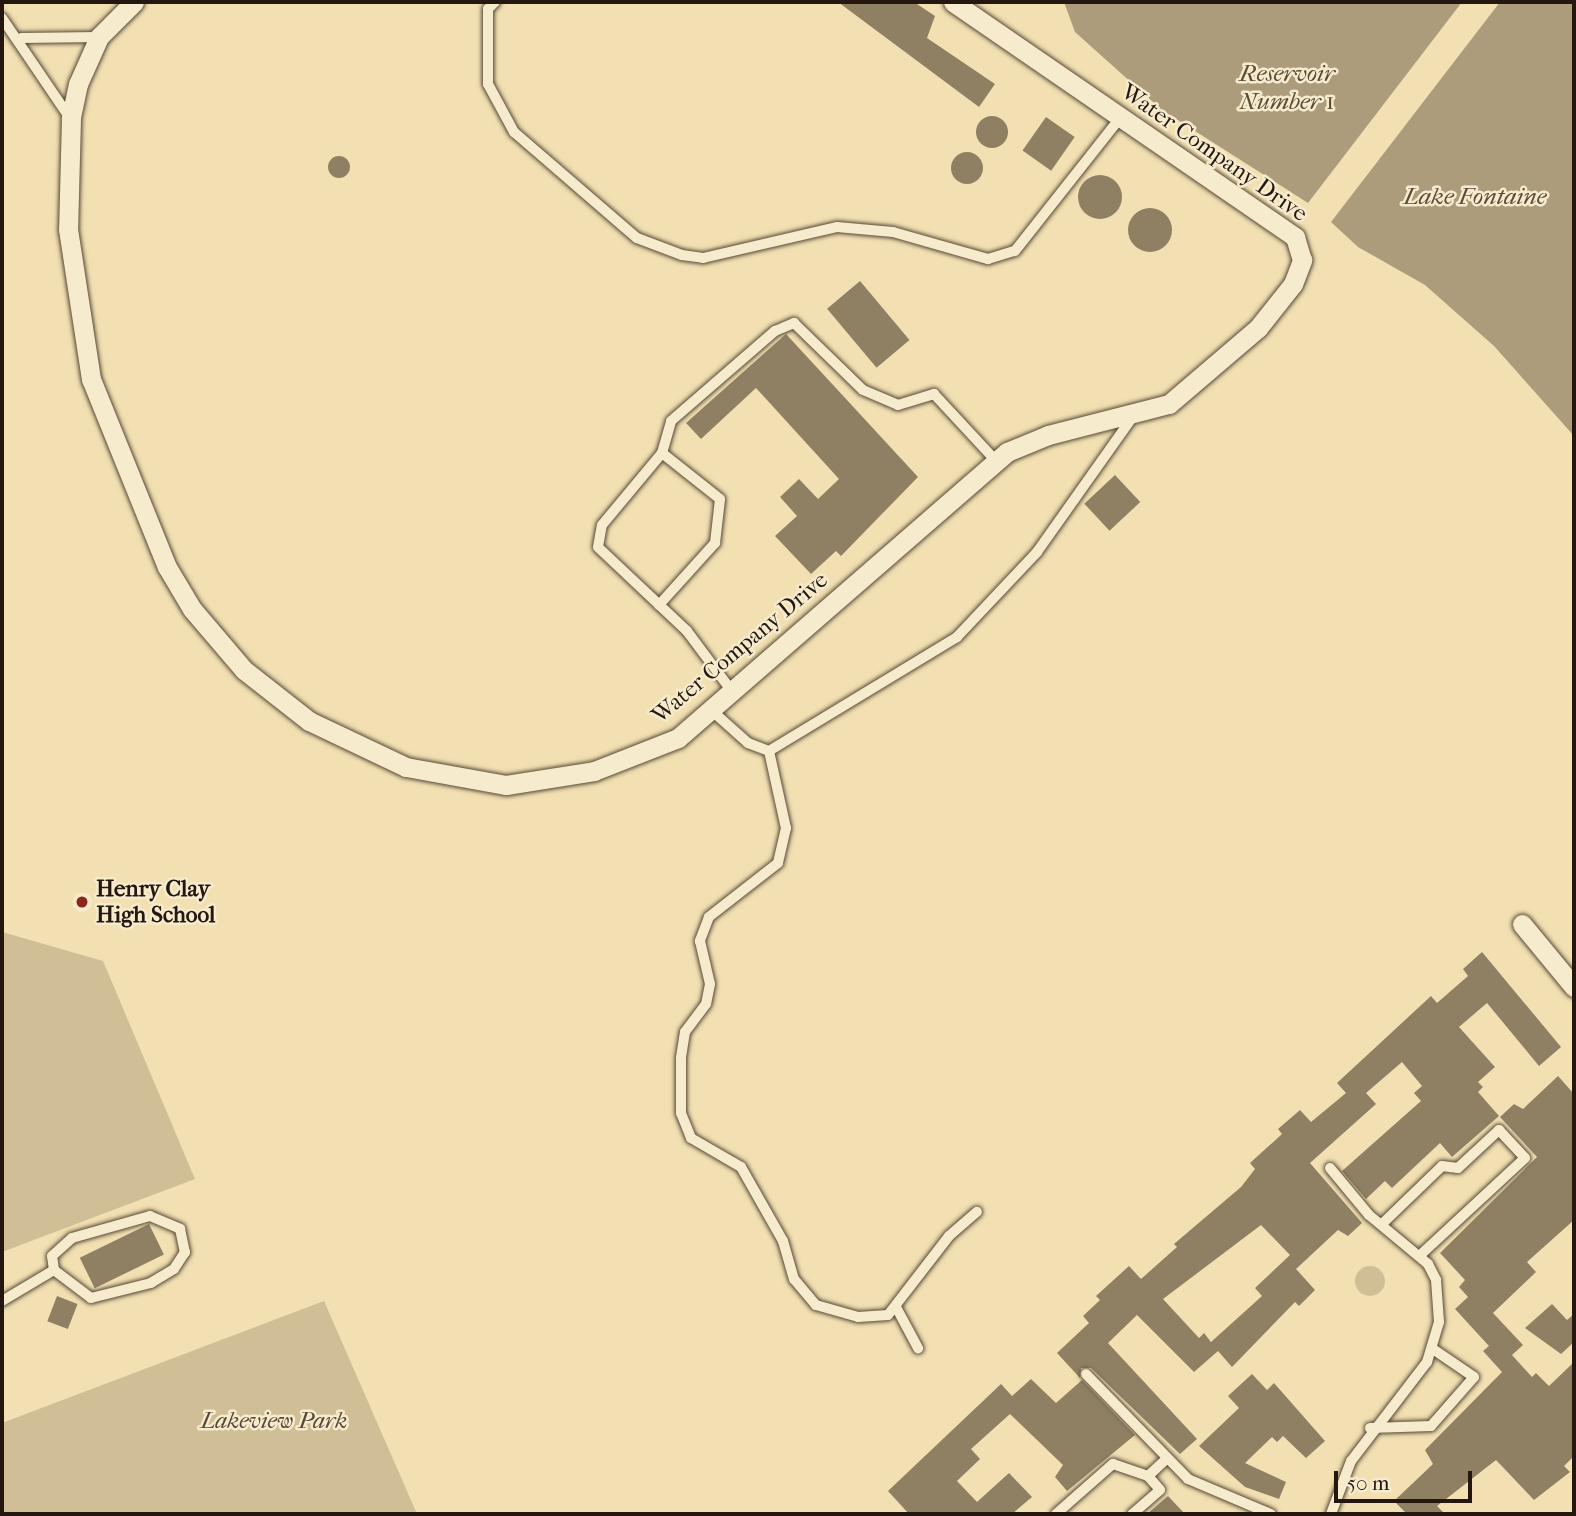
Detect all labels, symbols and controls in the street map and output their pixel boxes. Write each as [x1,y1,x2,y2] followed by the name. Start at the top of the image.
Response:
[1239,60,1335,116] water label: Reservoir Number 1
[1115,78,1313,228] street label: Water Company Drive
[1404,183,1546,211] water label: Lake Fontaine
[646,566,834,730] street label: Water Company Drive
[96,875,215,929] place label: Henry Clay High School
[74,894,90,910] marker: Henry Clay High School
[201,1407,347,1435] park label: Lakeview Park
[1338,1456,1476,1500] scale bar
[1347,1471,1390,1495] text: 50 m

